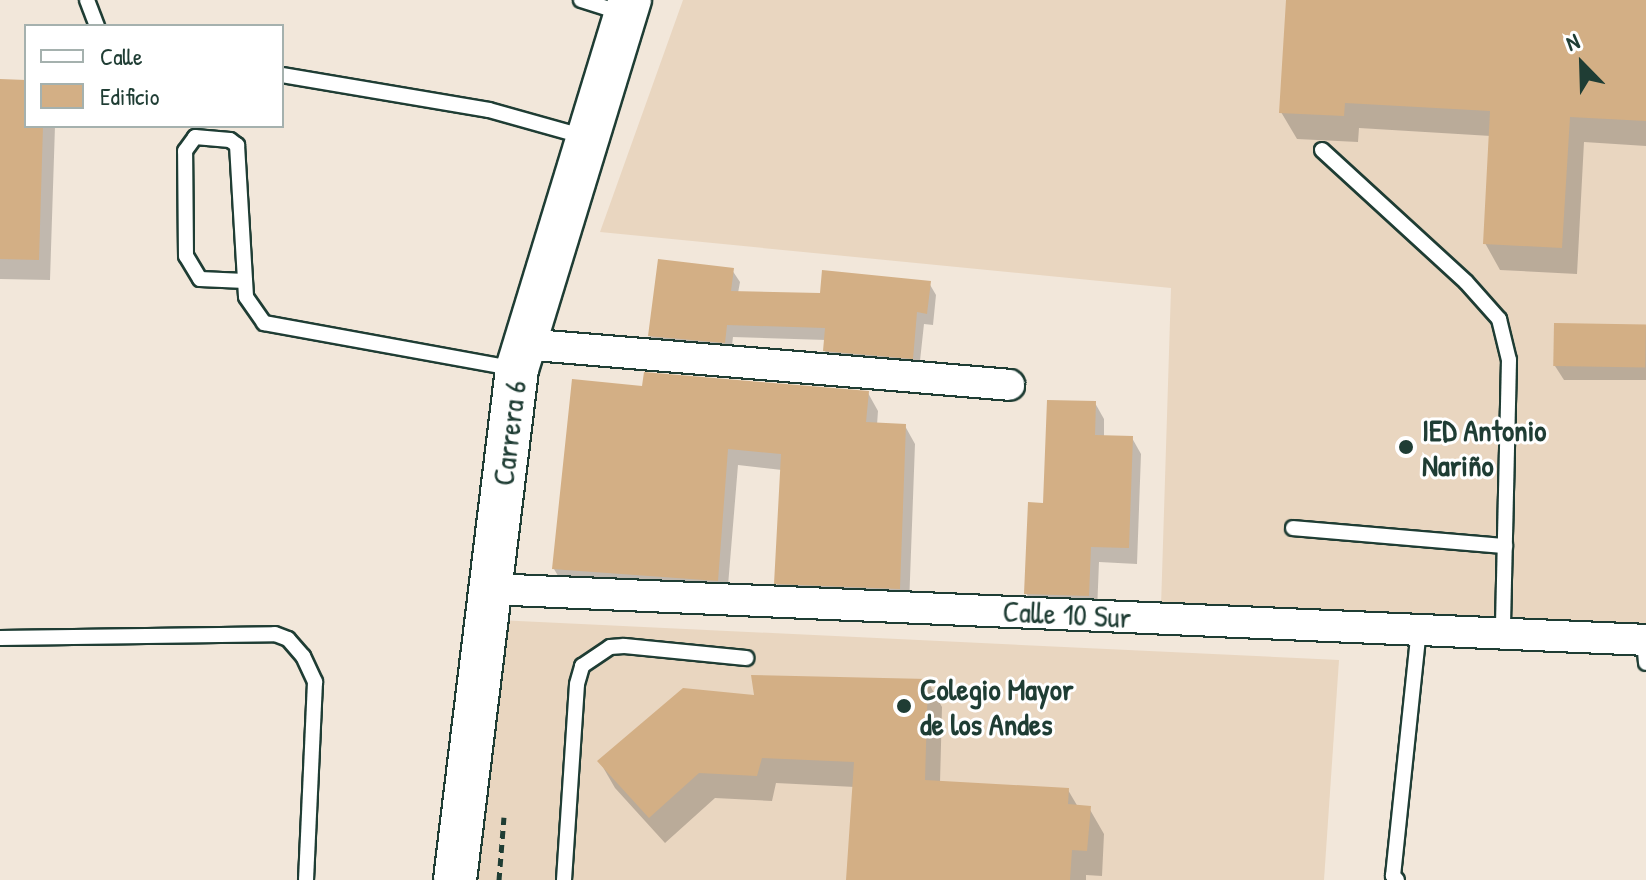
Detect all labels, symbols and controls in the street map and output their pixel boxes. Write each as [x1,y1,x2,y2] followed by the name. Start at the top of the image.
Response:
[24,24,284,128] legend
[1542,24,1622,104] north arrow
[1561,26,1584,58] text: N
[100,40,142,72] text: Calle
[100,80,159,112] text: Edificio
[485,378,533,488] street label: Carrera 6
[1422,412,1546,482] place label: IED Antonio Nariño
[1397,438,1415,456] marker: IED Antonio Nariño
[1002,593,1132,635] street label: Calle 10 Sur
[920,671,1073,742] place label: Colegio Mayor de los Andes
[895,697,913,715] marker: Colegio Mayor de los Andes

